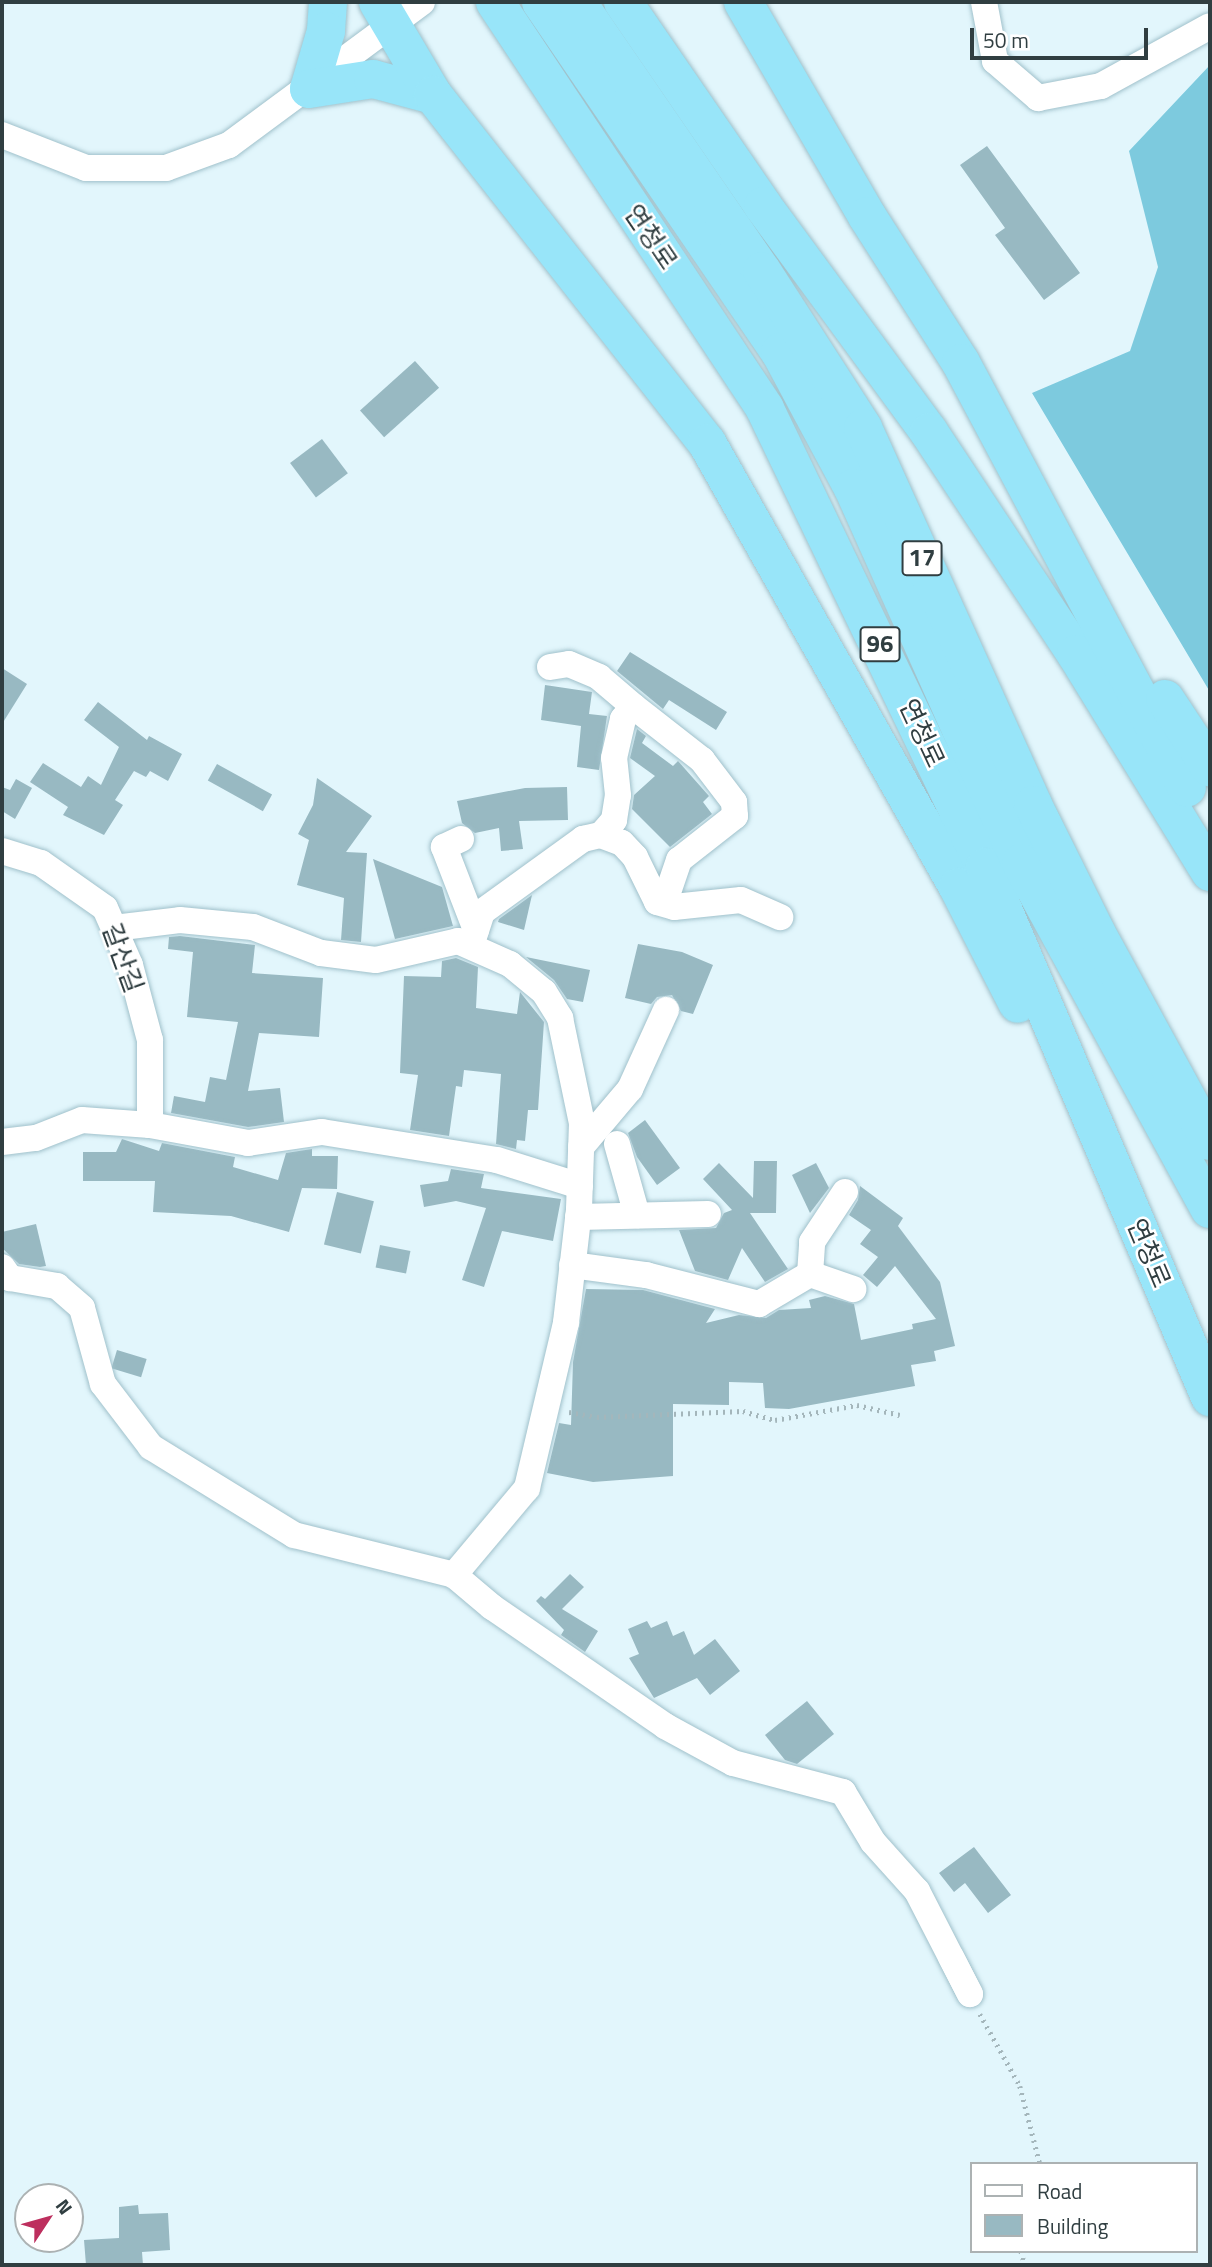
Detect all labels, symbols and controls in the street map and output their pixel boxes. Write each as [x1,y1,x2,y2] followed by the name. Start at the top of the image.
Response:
[974,14,1152,58] scale bar
[983,24,1029,56] text: 50 m
[618,199,684,275] street label: 연청로
[901,538,943,578] road number: 17
[859,624,901,664] road number: 96
[893,694,951,772] street label: 연청로
[96,919,150,997] street label: 갈산길
[1121,1214,1177,1292] street label: 연청로
[970,2162,1198,2253] legend
[1037,2175,1082,2207] text: Road
[14,2183,84,2253] north arrow
[49,2193,80,2220] text: N
[1037,2210,1108,2242] text: Building

